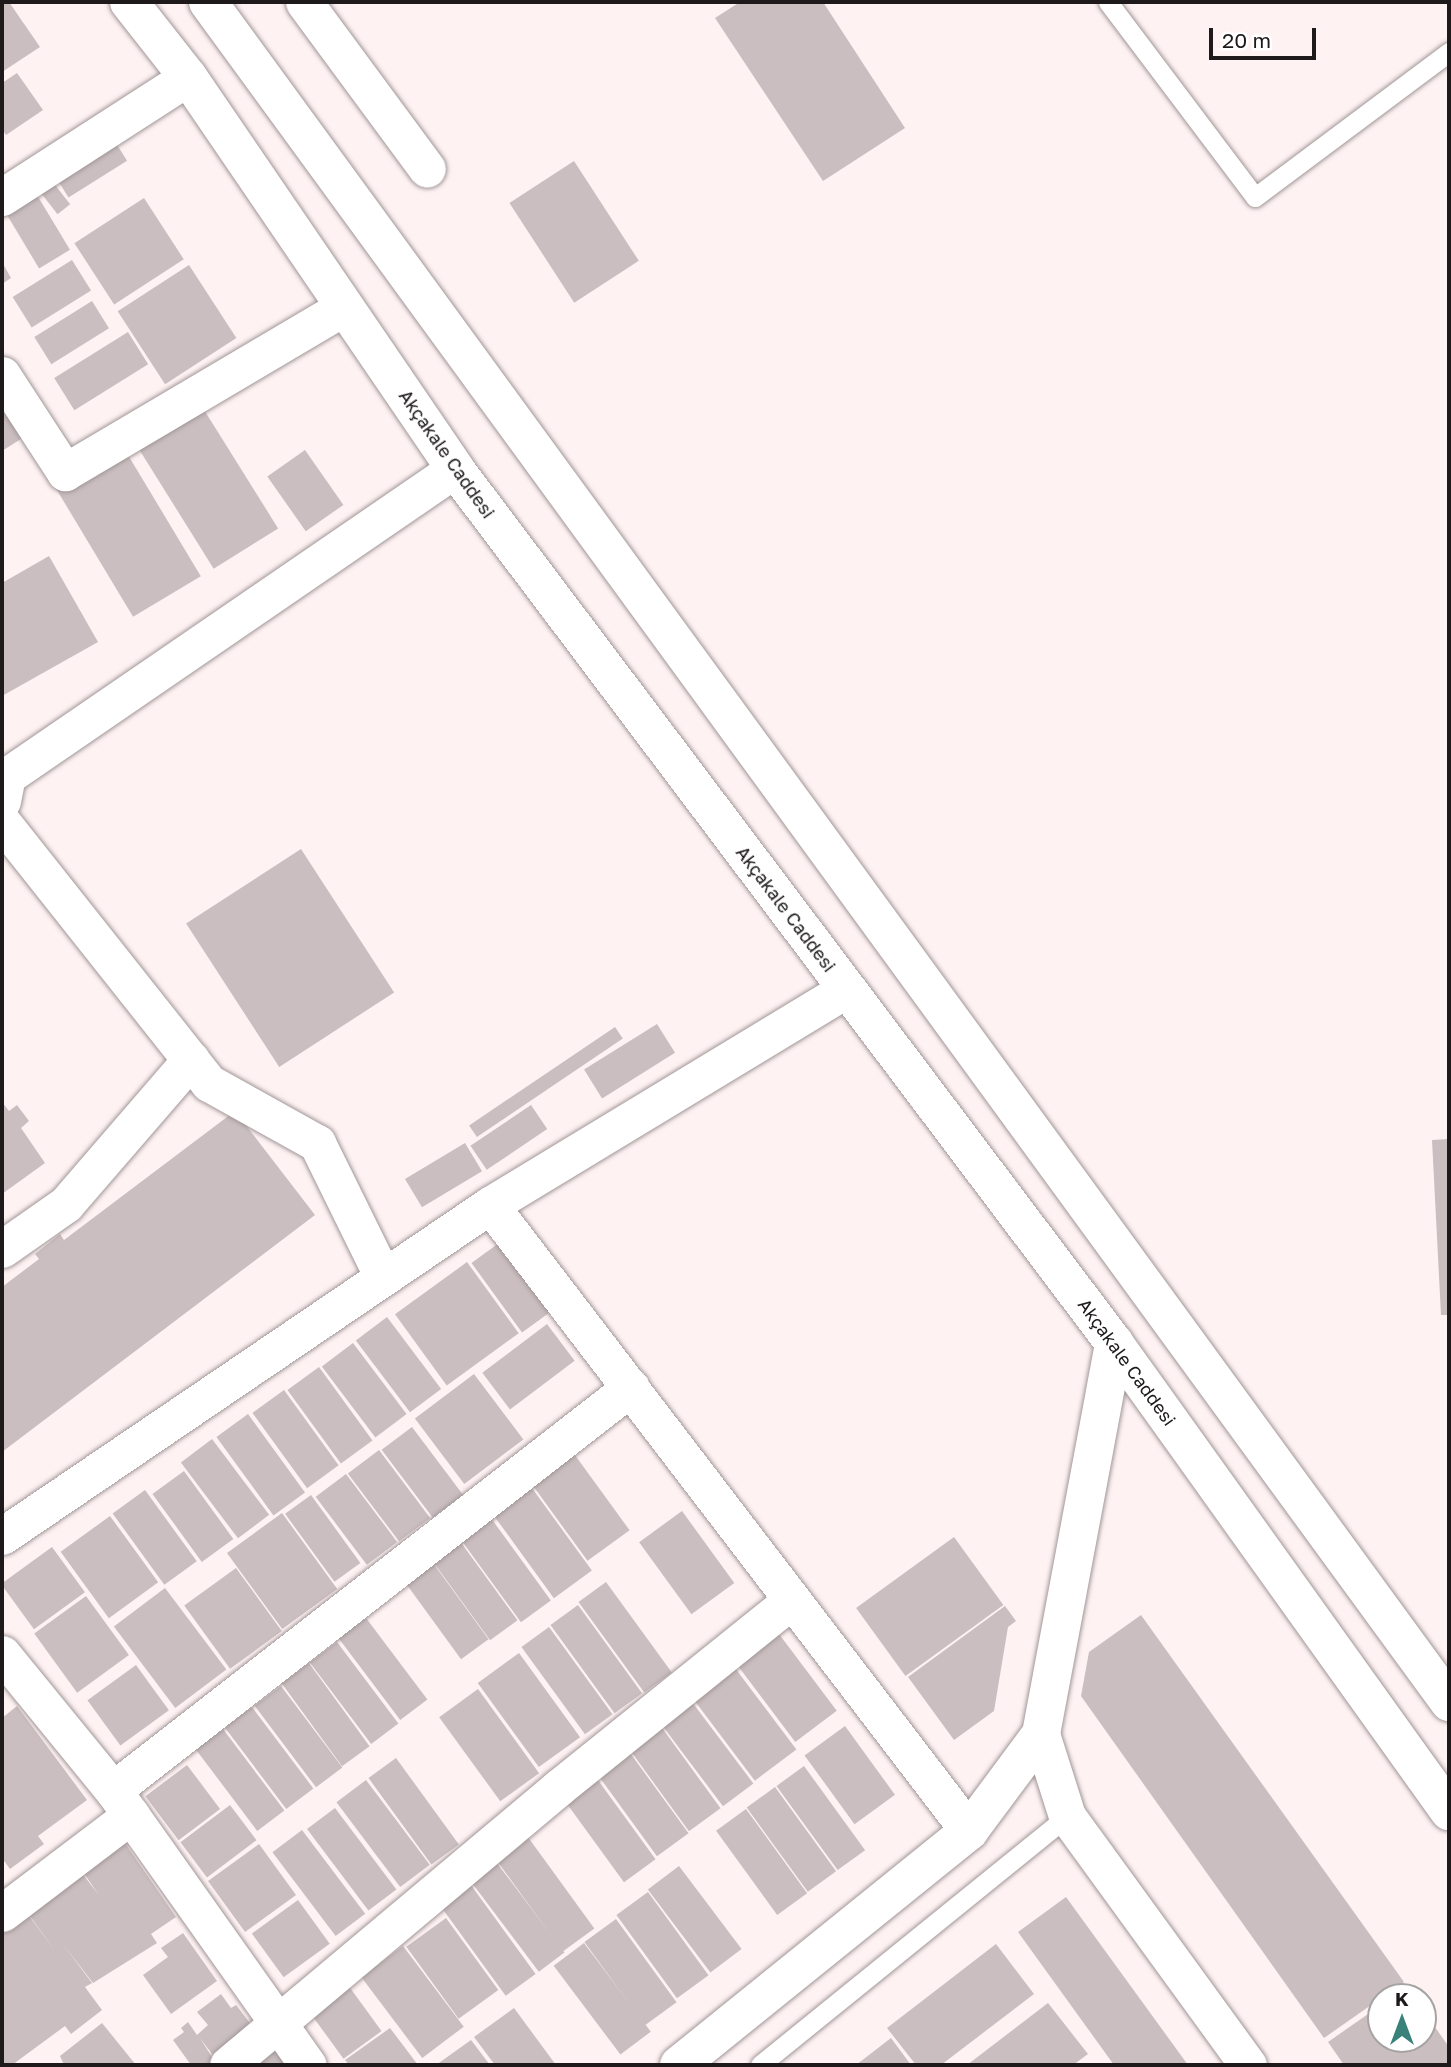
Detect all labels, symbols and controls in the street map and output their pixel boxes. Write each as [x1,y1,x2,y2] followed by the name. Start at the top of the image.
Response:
[1213,14,1320,58] scale bar
[1222,27,1271,53] text: 20 m
[395,386,499,522] street label: Akçakale Caddesi
[732,842,840,976] street label: Akçakale Caddesi
[1074,1294,1180,1430] street label: Akçakale Caddesi
[1367,1983,1437,2053] north arrow
[1395,1987,1409,2010] text: K

